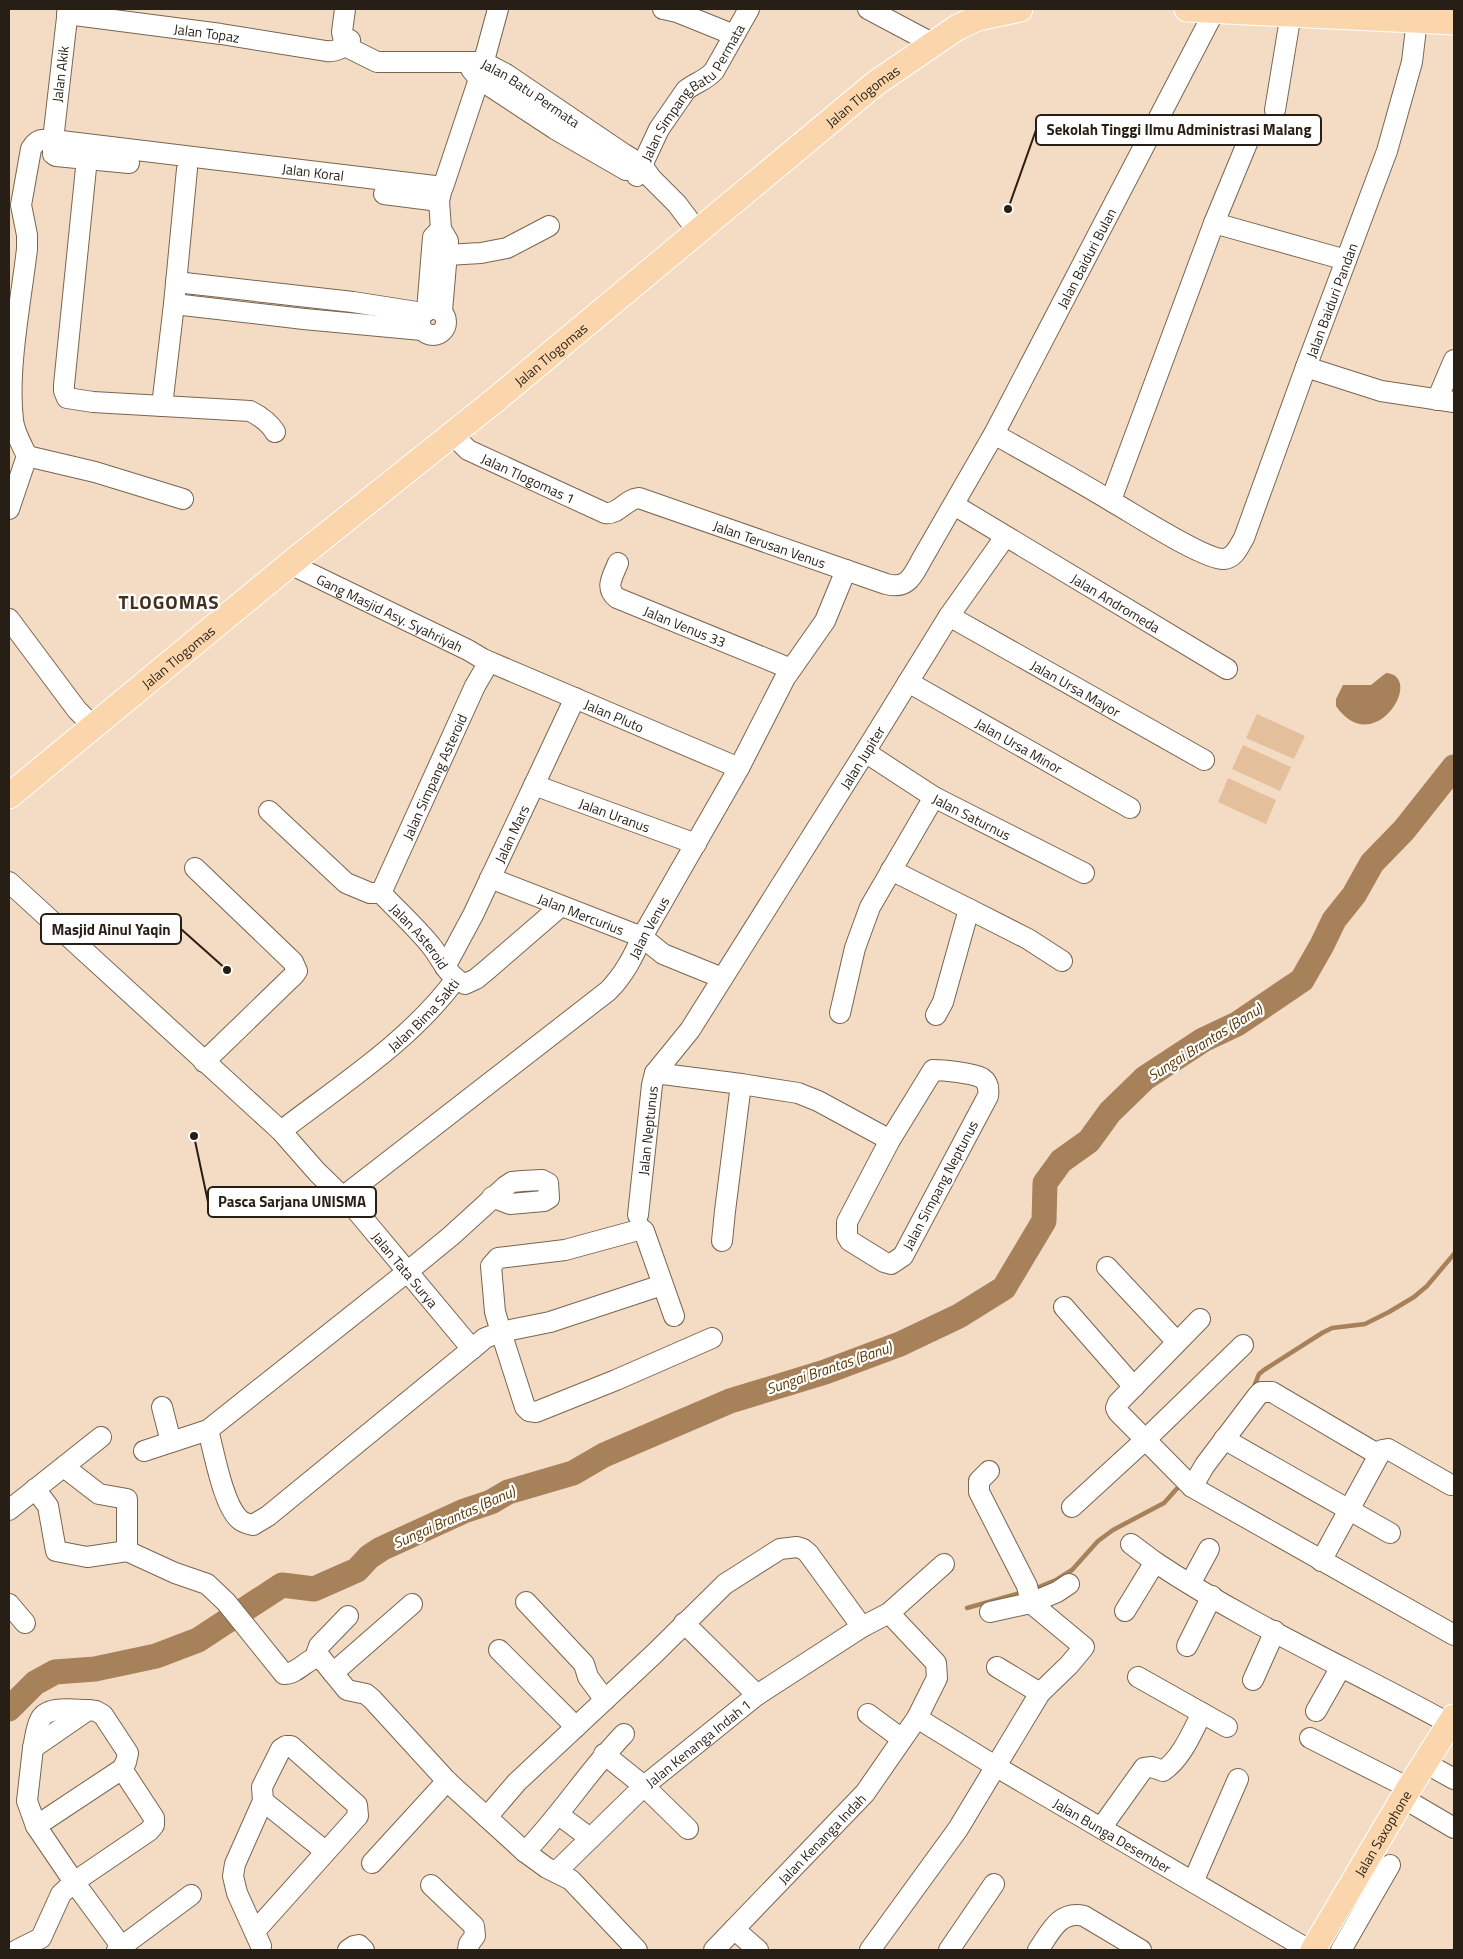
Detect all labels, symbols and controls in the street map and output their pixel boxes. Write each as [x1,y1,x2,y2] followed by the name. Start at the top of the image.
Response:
[173,17,241,47] street label: Jalan Topaz
[635,20,749,164] street label: Jalan Simpang Batu Permata
[46,44,74,103] street label: Jalan Akik
[478,53,584,132] street label: Jalan Batu Permata
[821,59,904,132] street label: Jalan Tlogomas
[1036,115,1321,145] callout: Sekolah Tinggi Ilmu Administrasi Malang
[1047,118,1311,141] text: Sekolah Tinggi Ilmu Administrasi Malang
[281,157,345,185] street label: Jalan Koral
[1051,204,1121,312] street label: Jalan Baiduri Bulan
[1300,240,1362,361] street label: Jalan Baiduri Pandan
[509,317,592,391] street label: Jalan Tlogomas
[478,447,578,508] street label: Jalan Tlogomas 1
[711,514,829,573] street label: Jalan Terusan Venus
[1067,567,1165,637] street label: Jalan Andromeda
[313,568,467,657] street label: Gang Masjid Asy. Syahriyah
[118,587,220,616] district label: TLOGOMAS
[641,600,729,652] street label: Jalan Venus 33
[137,620,219,693] street label: Jalan Tlogomas
[1027,654,1125,722] street label: Jalan Ursa Mayor
[581,693,648,737] street label: Jalan Pluto
[396,710,472,843] street label: Jalan Simpang Asteroid
[972,712,1067,778] street label: Jalan Ursa Minor
[834,721,889,793] street label: Jalan Jupiter
[929,788,1015,845] street label: Jalan Saturnus
[576,792,653,837] street label: Jalan Uranus
[489,801,534,866] street label: Jalan Mars
[535,887,628,940] street label: Jalan Mercurius
[623,892,674,962] street label: Jalan Venus
[386,898,454,973] street label: Jalan Asteroid
[41,914,181,944] callout: Masjid Ainul Yaqin
[51,918,171,941] text: Masjid Ainul Yaqin
[383,974,464,1056] street label: Jalan Bima Sakti
[1143,997,1268,1086] water label: Sungai Brantas (Banu)
[632,1085,662,1176] street label: Jalan Neptunus
[897,1116,983,1254] street label: Jalan Simpang Neptunus
[208,1187,376,1217] callout: Pasca Sarjana UNISMA
[218,1190,366,1213] text: Pasca Sarjana UNISMA
[367,1227,444,1312] street label: Jalan Tata Surya
[763,1335,896,1400] water label: Sungai Brantas (Banu)
[389,1479,520,1554] water label: Sungai Brantas (Banu)
[640,1694,755,1792] street label: Jalan Kenanga Indah 1
[1349,1786,1416,1880] street label: Jalan Saxophone
[773,1788,870,1888] street label: Jalan Kenanga Indah
[1050,1792,1176,1878] street label: Jalan Bunga Desember

